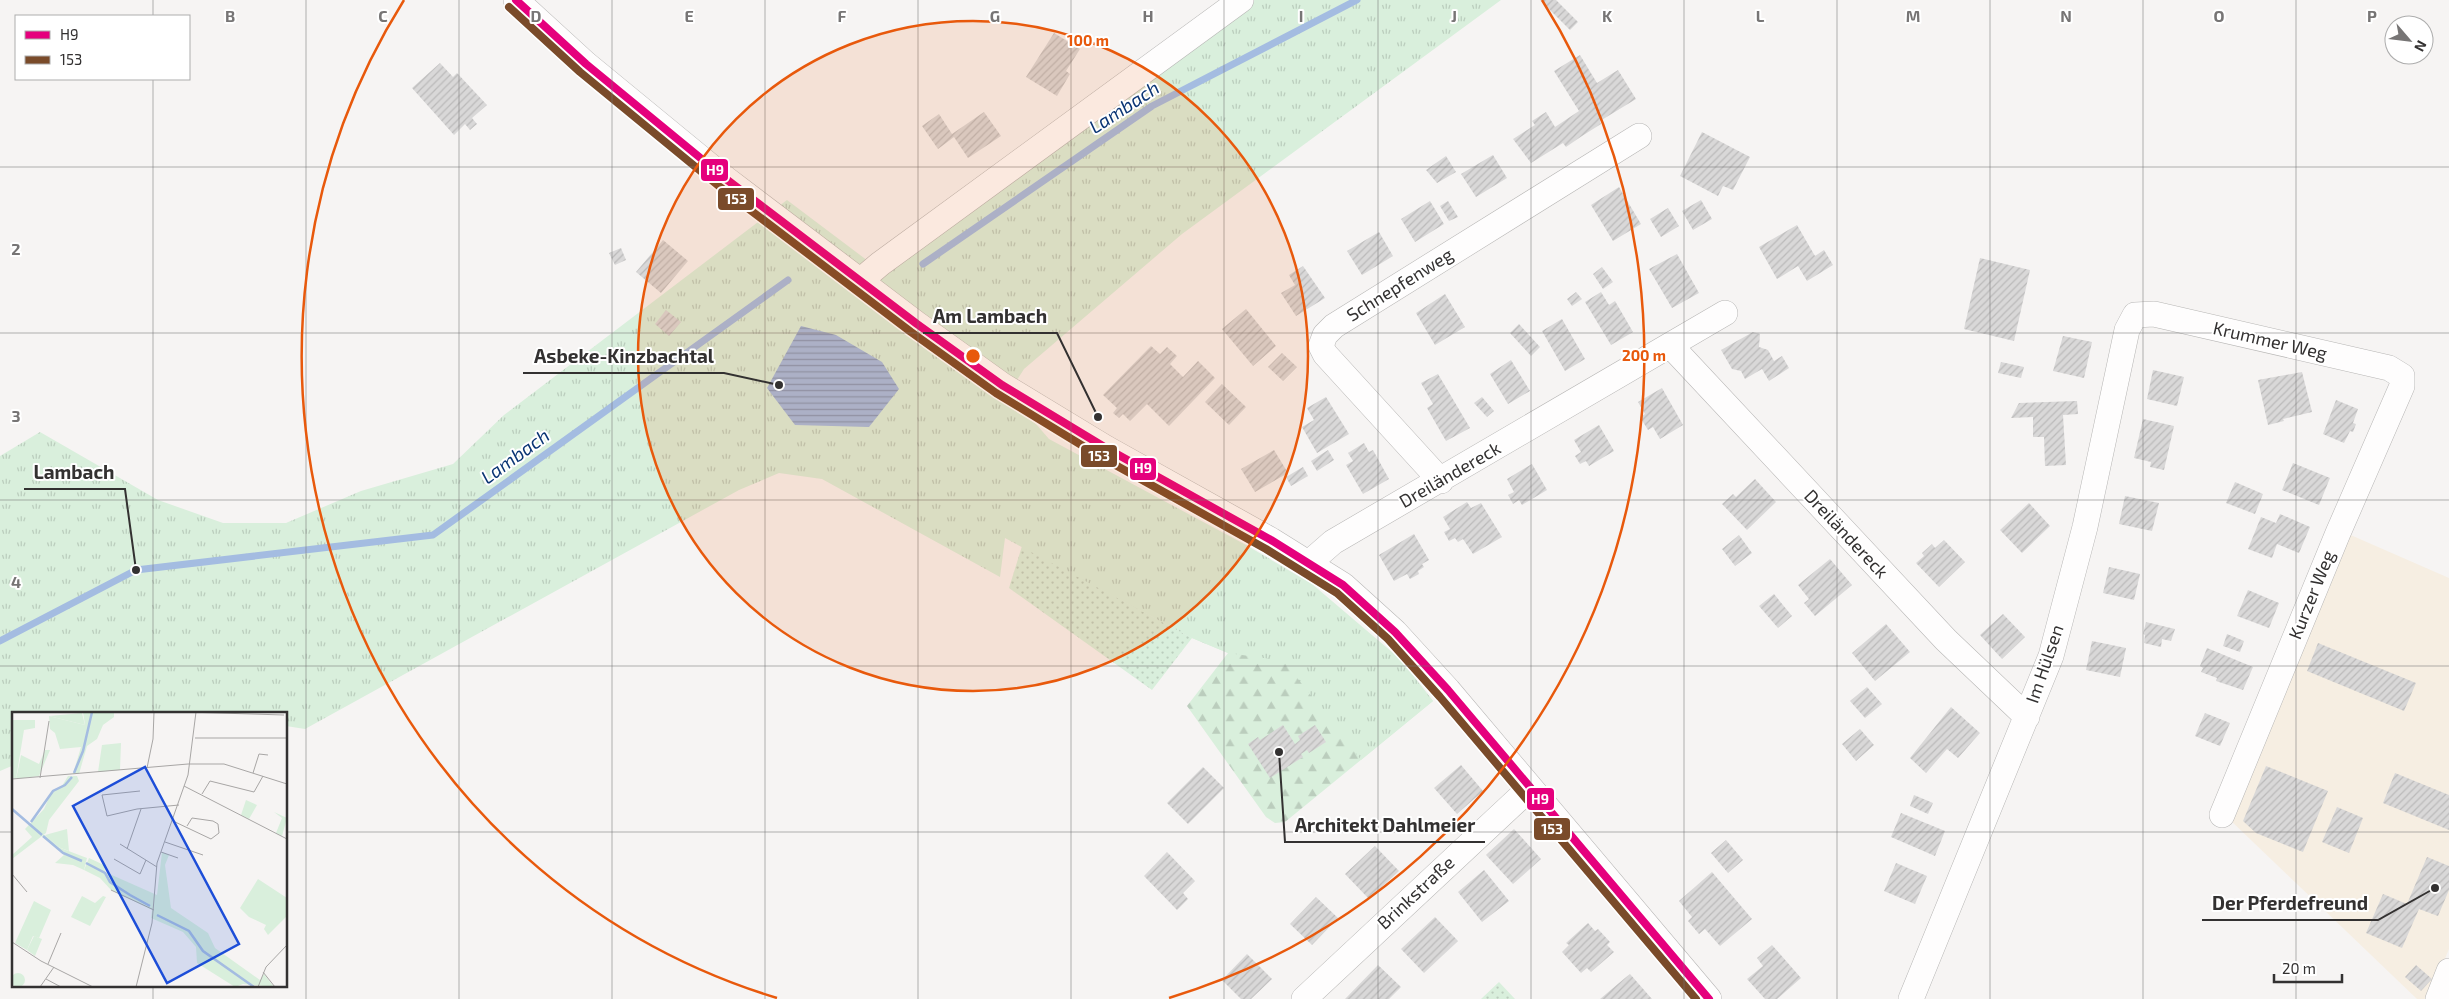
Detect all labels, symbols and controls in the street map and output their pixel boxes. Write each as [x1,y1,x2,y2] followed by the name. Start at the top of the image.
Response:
[225,6,235,25] text: B
[378,6,388,25] text: C
[531,6,542,25] text: D
[684,6,694,25] text: E
[838,6,847,25] text: F
[990,6,1000,25] text: G
[1142,6,1154,25] text: H
[1299,6,1303,25] text: I
[1451,6,1457,25] text: J
[1602,6,1613,25] text: K
[1756,6,1765,25] text: L
[1906,6,1920,25] text: M
[2060,6,2072,25] text: N
[2213,6,2225,25] text: O
[2367,6,2377,25] text: P
[15,15,190,80] legend
[2384,15,2434,65] north arrow
[60,25,79,43] text: H9
[1067,31,1109,49] text: 100 m
[2411,38,2431,55] text: N
[60,50,82,68] text: 153
[1084,75,1163,138] water label: Lambach
[700,158,729,182] line badge: H9
[706,161,724,178] text: H9
[717,187,755,211] line badge: 153
[725,190,747,207] text: 153
[11,239,21,258] text: 2
[1342,243,1457,326] street label: Schnepfenweg
[923,299,1057,333] callout: Am Lambach
[933,304,1047,327] text: Am Lambach
[2211,316,2329,364] street label: Krummer Weg
[523,339,724,373] callout: Asbeke-Kinzbachtal
[534,344,715,367] text: Asbeke-Kinzbachtal
[1622,346,1666,364] text: 200 m
[964,347,982,365] centre of rings
[11,406,21,425] text: 3
[476,423,553,488] water label: Lambach
[1395,436,1504,512] street label: Dreiländereck
[1080,444,1118,468] line badge: 153
[1088,447,1110,464] text: 153
[24,455,125,489] callout: Lambach
[1129,457,1157,481] line badge: H9
[1134,459,1152,476] text: H9
[34,460,114,483] text: Lambach
[1800,484,1893,582] street label: Dreiländereck
[2283,547,2339,642] street label: Kurzer Weg
[11,572,21,591] text: 4
[2020,622,2068,706] street label: Im Hülsen
[12,712,288,986] inset map
[1526,787,1555,811] line badge: H9
[1531,790,1549,807] text: H9
[1285,808,1485,842] callout: Architekt Dahlmeier
[1295,813,1475,836] text: Architekt Dahlmeier
[1533,817,1571,841] line badge: 153
[1541,820,1563,837] text: 153
[1372,851,1458,934] street label: Brinkstraße
[2202,886,2378,920] callout: Der Pferdefreund
[2212,891,2368,914] text: Der Pferdefreund
[2274,952,2342,984] scale bar
[2282,959,2316,977] text: 20 m

